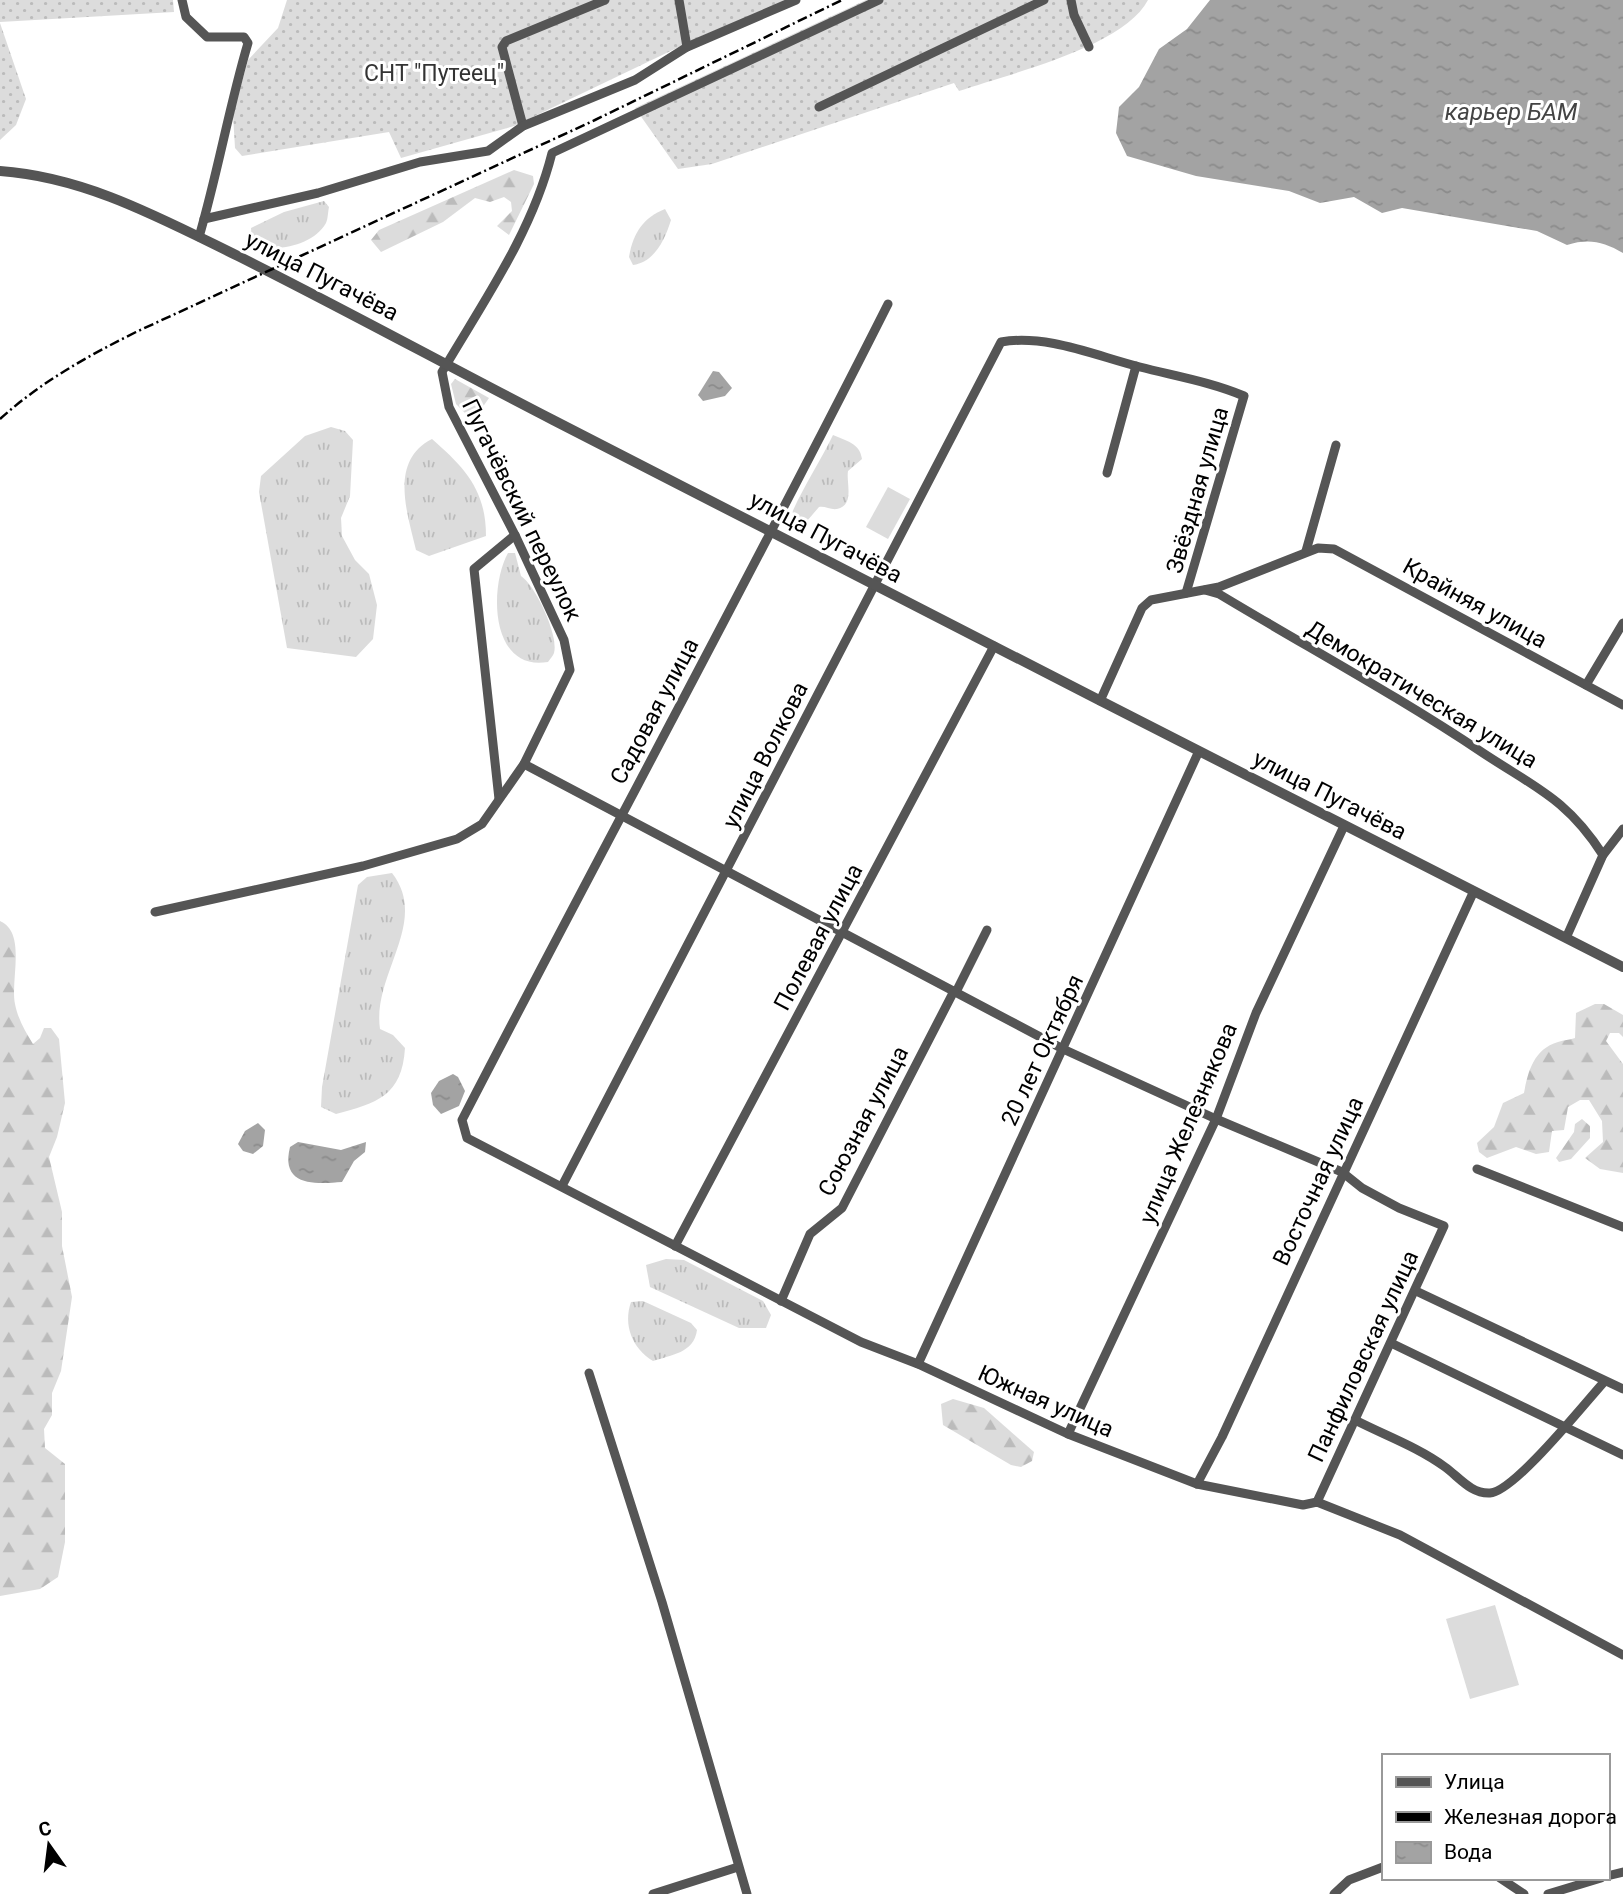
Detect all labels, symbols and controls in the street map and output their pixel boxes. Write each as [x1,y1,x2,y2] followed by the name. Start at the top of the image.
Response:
[364,60,504,87] park label: СНТ "Путеец"
[1445,98,1578,126] water label: карьер БАМ
[241,226,403,327] street label: улица Пугачёва
[456,395,587,626] street label: Пугачёвский переулок
[1161,404,1234,576] street label: Звёздная улица
[745,486,907,589] street label: улица Пугачёва
[1398,553,1552,654] street label: Крайняя улица
[1301,615,1542,774] street label: Демократическая улица
[605,634,704,789] street label: Садовая улица
[717,678,814,833] street label: улица Волкова
[1249,745,1411,846] street label: улица Пугачёва
[769,859,868,1015] street label: Полевая улица
[996,970,1089,1130] street label: 20 лет Октября
[1134,1019,1243,1228] street label: улица Железнякова
[813,1042,914,1201] street label: Союзная улица
[1268,1093,1369,1270] street label: Восточная улица
[1303,1246,1424,1466] street label: Панфиловская улица
[974,1360,1118,1443] street label: Южная улица
[1382,1754,1609,1880] legend
[1444,1770,1505,1794] text: Улица
[1444,1805,1617,1829] text: Железная дорога
[14,1810,84,1880] north arrow
[36,1816,54,1842] text: С
[1444,1840,1492,1864] text: Вода

